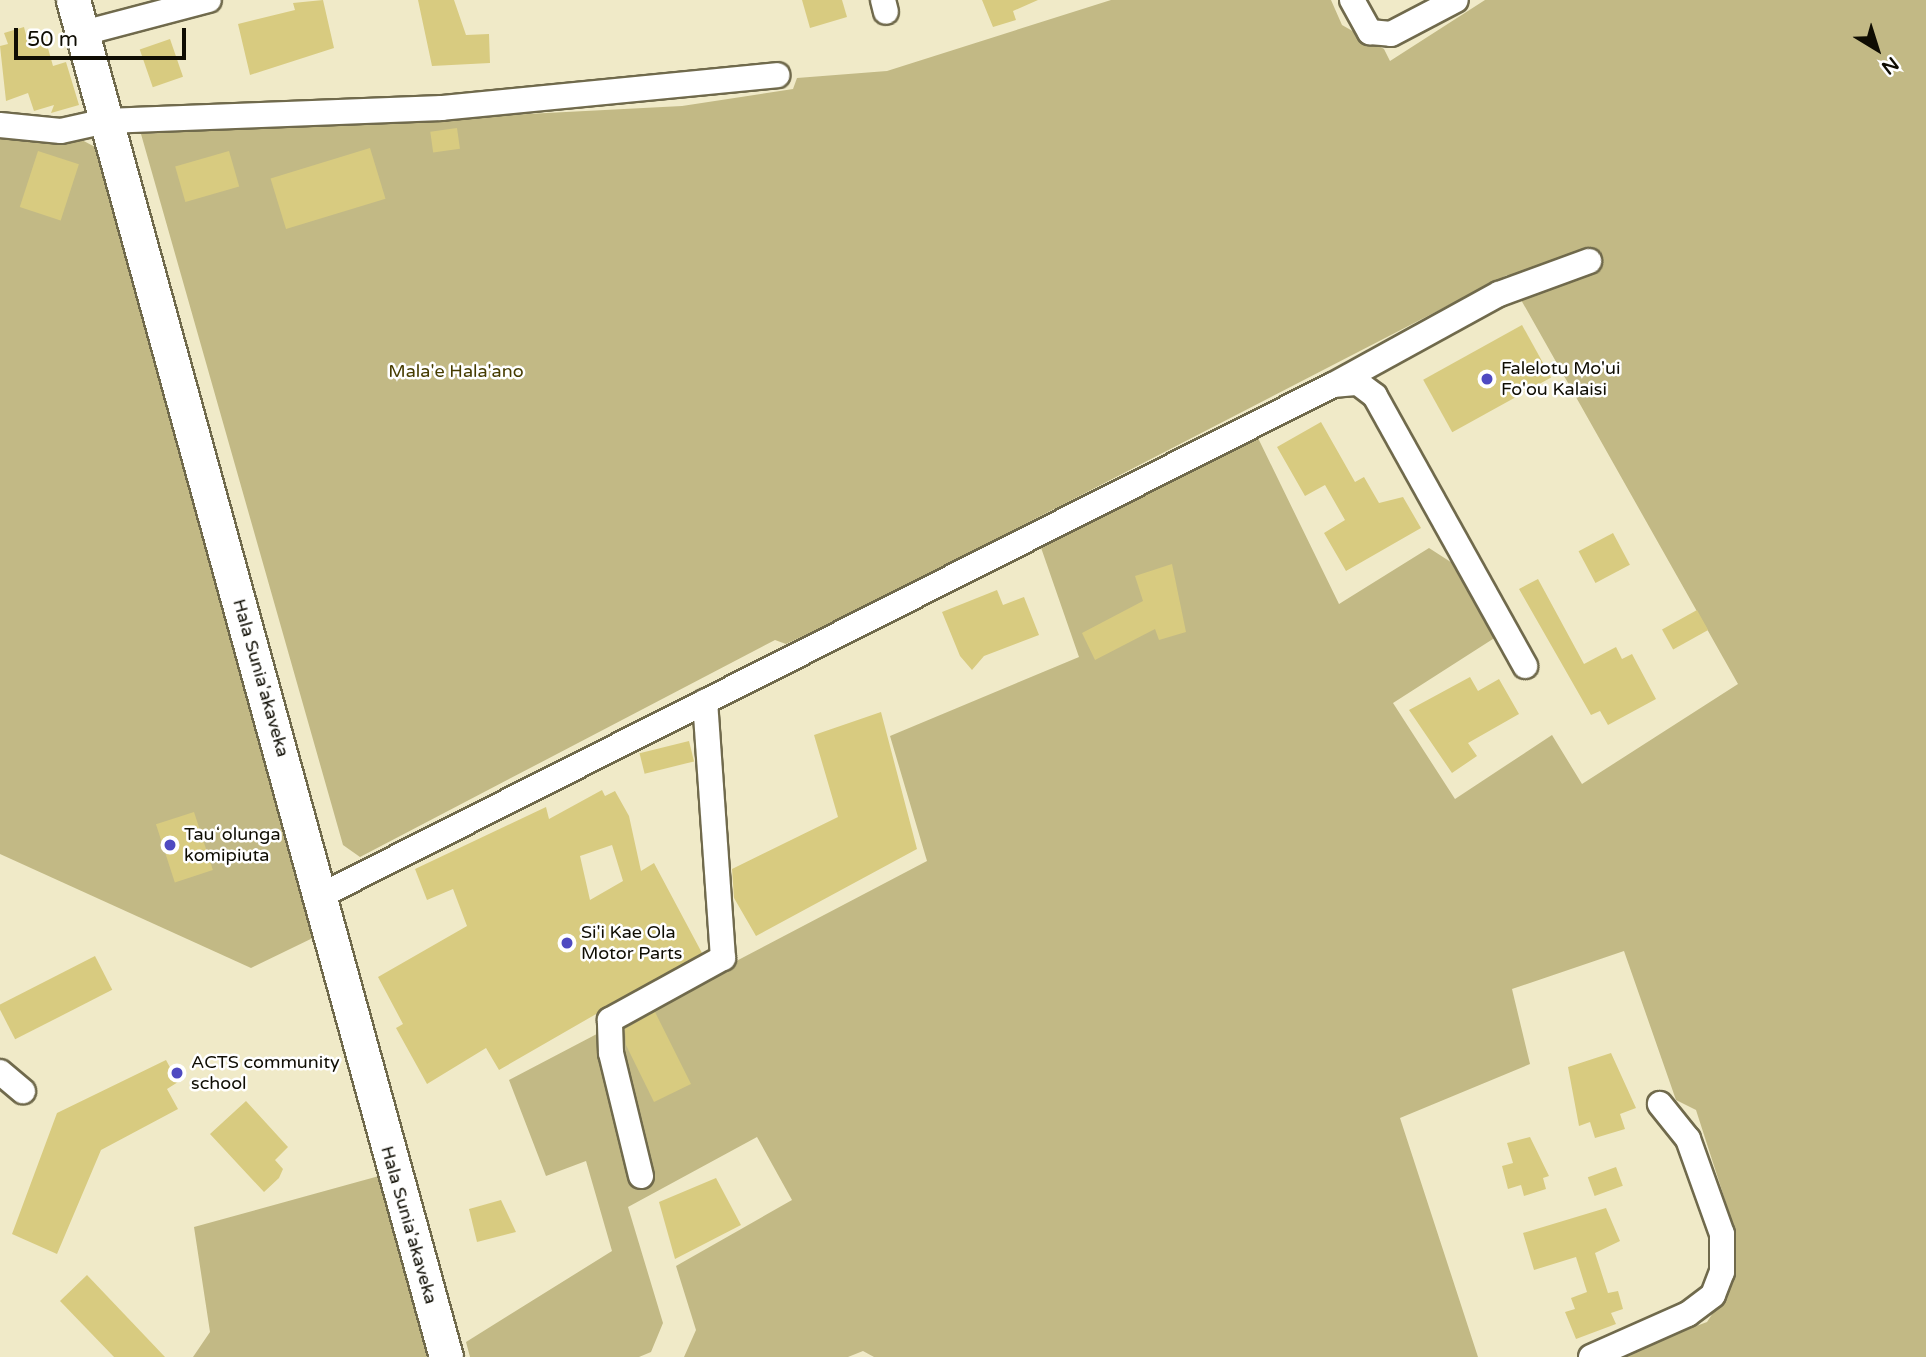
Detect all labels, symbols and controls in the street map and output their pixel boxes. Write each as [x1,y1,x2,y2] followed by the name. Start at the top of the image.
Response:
[18,14,189,58] scale bar
[1842,14,1912,84] north arrow
[27,27,78,52] text: 50 m
[1877,52,1903,79] text: N
[1501,358,1621,400] place label: Falelotu Mo'ui Fo'ou Kalaisi
[388,360,524,382] park label: Mala'e Hala'ano
[1479,371,1495,387] marker: Falelotu Mo'ui Fo'ou Kalaisi
[228,596,294,760] street label: Hala Sunia'akaveka
[184,824,281,866] place label: Tauʻolunga komipiuta
[162,837,178,853] marker: Tauʻolunga komipiuta
[581,922,682,964] place label: Si'i Kae Ola Motor Parts
[559,935,575,951] marker: Si'i Kae Ola Motor Parts
[191,1052,340,1094] place label: ACTS community school
[169,1065,185,1081] marker: ACTS community school
[376,1143,442,1307] street label: Hala Sunia'akaveka

